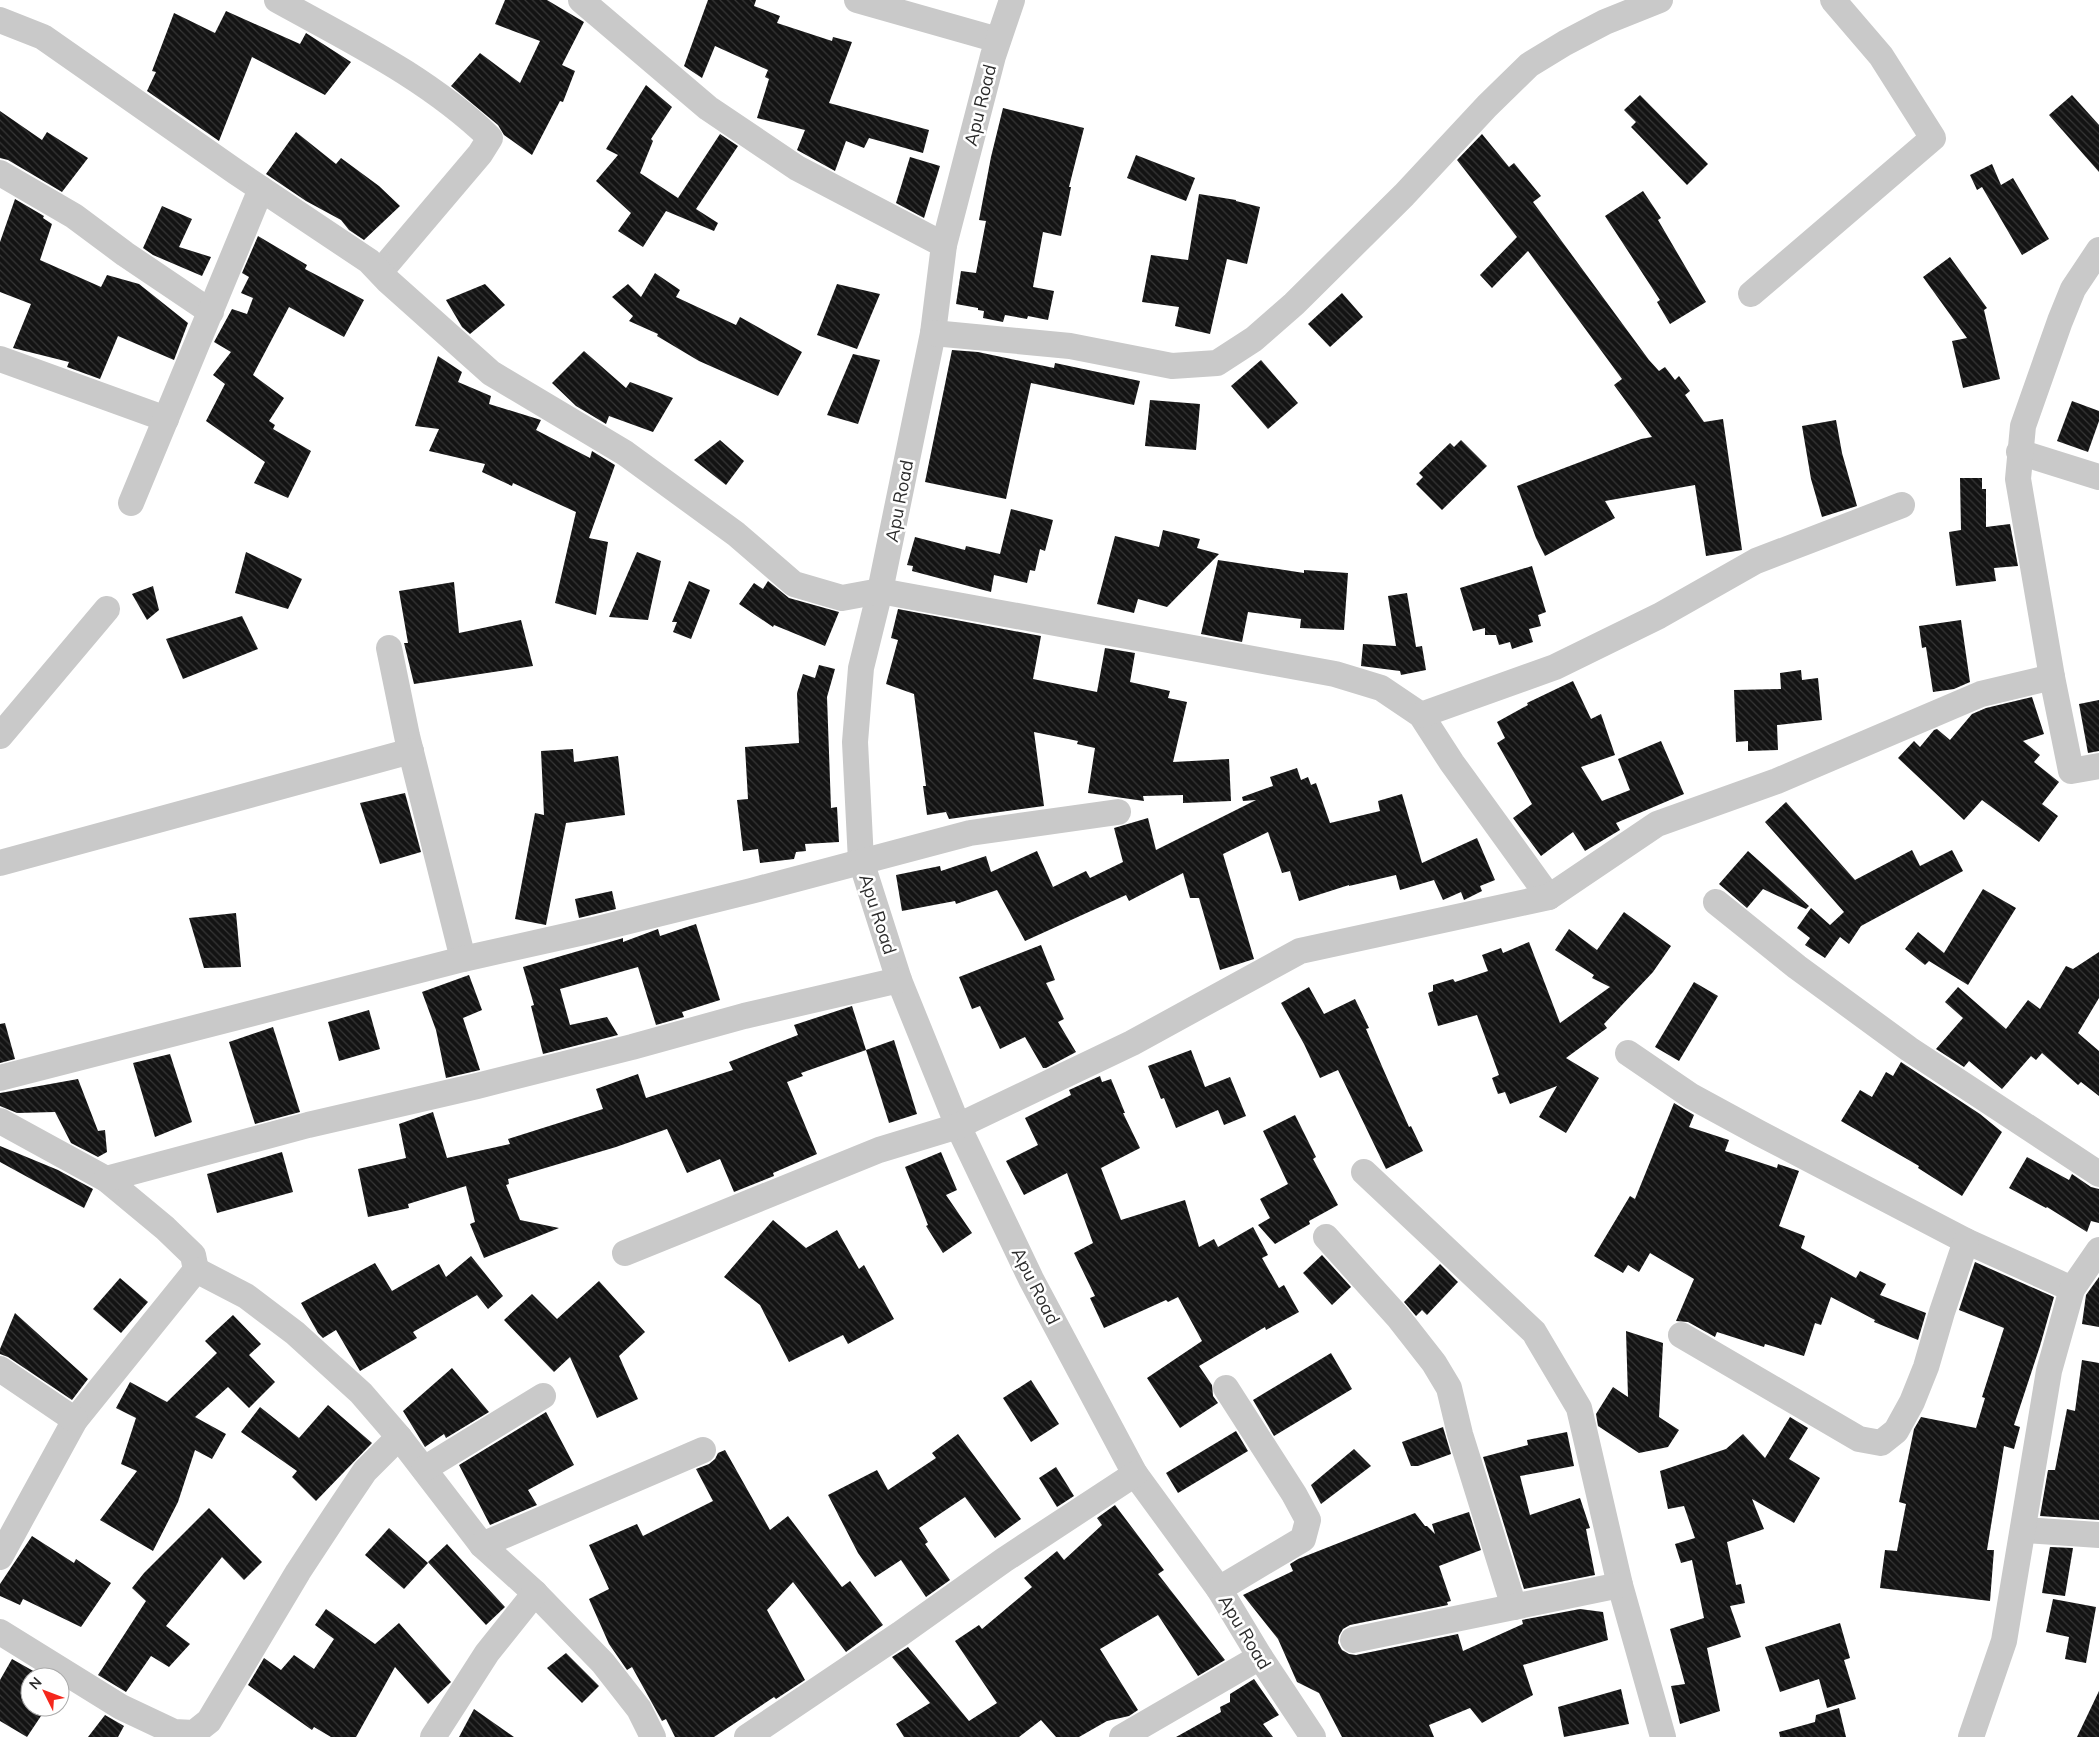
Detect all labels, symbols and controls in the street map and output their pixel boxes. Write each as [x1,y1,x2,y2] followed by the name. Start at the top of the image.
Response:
[959,62,1001,148] street label: Apu Road
[880,458,918,544] street label: Apu Road
[854,871,902,957] street label: Apu Road
[1007,1244,1065,1328] street label: Apu Road
[1214,1590,1276,1674] street label: Apu Road
[20,1667,70,1717] north arrow
[25,1673,46,1693] text: N

